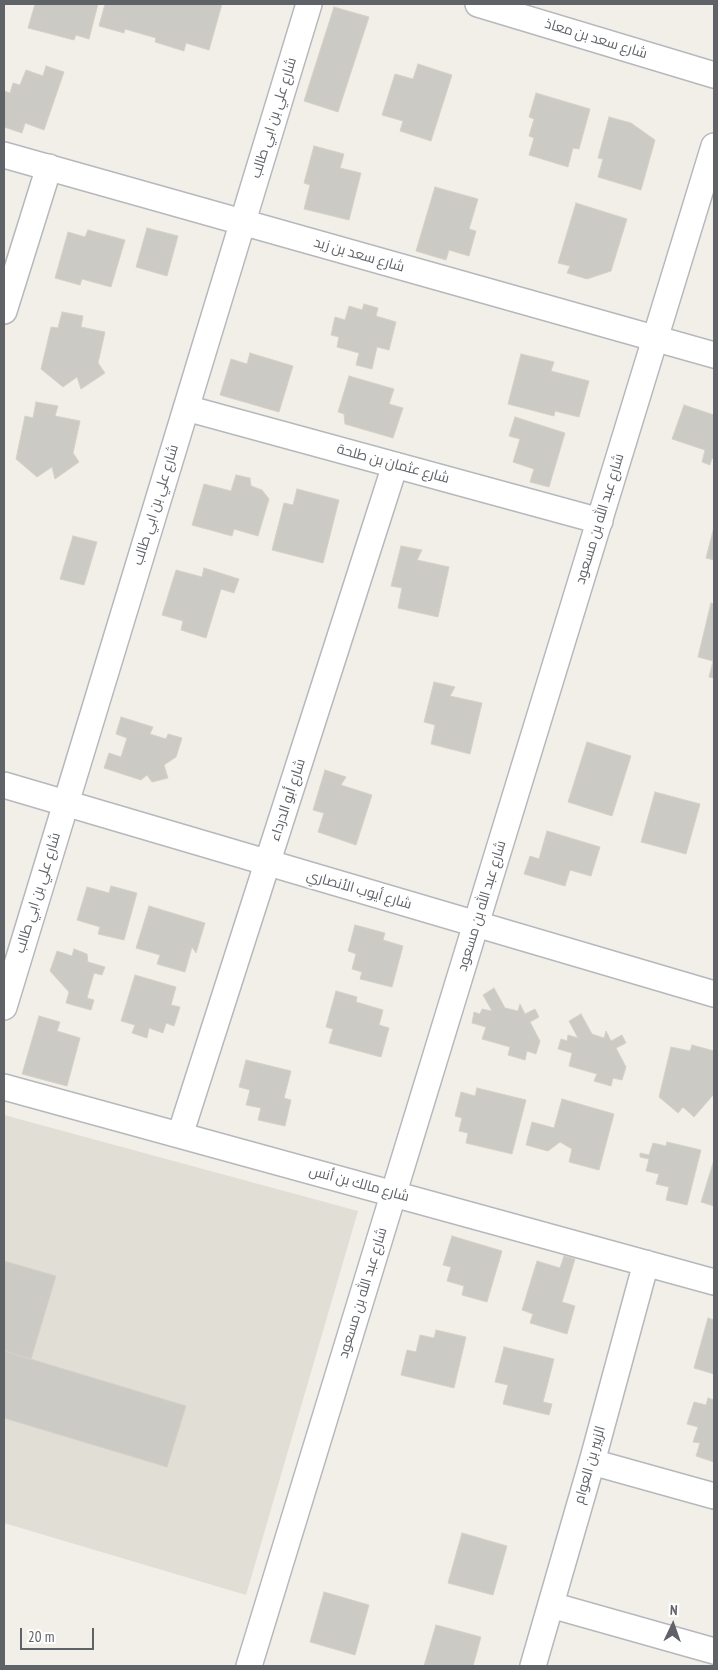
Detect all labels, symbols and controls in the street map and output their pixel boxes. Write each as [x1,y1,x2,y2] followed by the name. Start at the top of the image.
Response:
[543,15,649,63] street label: شارع سعد بن معاذ
[248,56,300,180] street label: شارع علي بن ابي طالب
[312,234,406,276] street label: شارع سعد بن زيد
[335,441,451,487] street label: شارع عثمان بن طلحة
[130,443,182,567] street label: شارع علي بن ابي طالب
[572,452,628,586] street label: شارع عبد الله بن مسعود
[267,757,309,843] street label: شارع أبو الدرداء
[12,831,64,955] street label: شارع علي بن ابي طالب
[454,839,510,973] street label: شارع عبد الله بن مسعود
[305,867,413,913] street label: شارع أيوب الأنصاري
[307,1163,411,1205] street label: شارع مالك بن أنس
[335,1226,391,1360] street label: شارع عبد الله بن مسعود
[571,1424,609,1506] street label: الزبير بن العوام
[648,1600,698,1650] north arrow
[670,1601,678,1619] text: N
[22,1618,96,1650] scale bar
[28,1627,54,1646] text: 20 m

